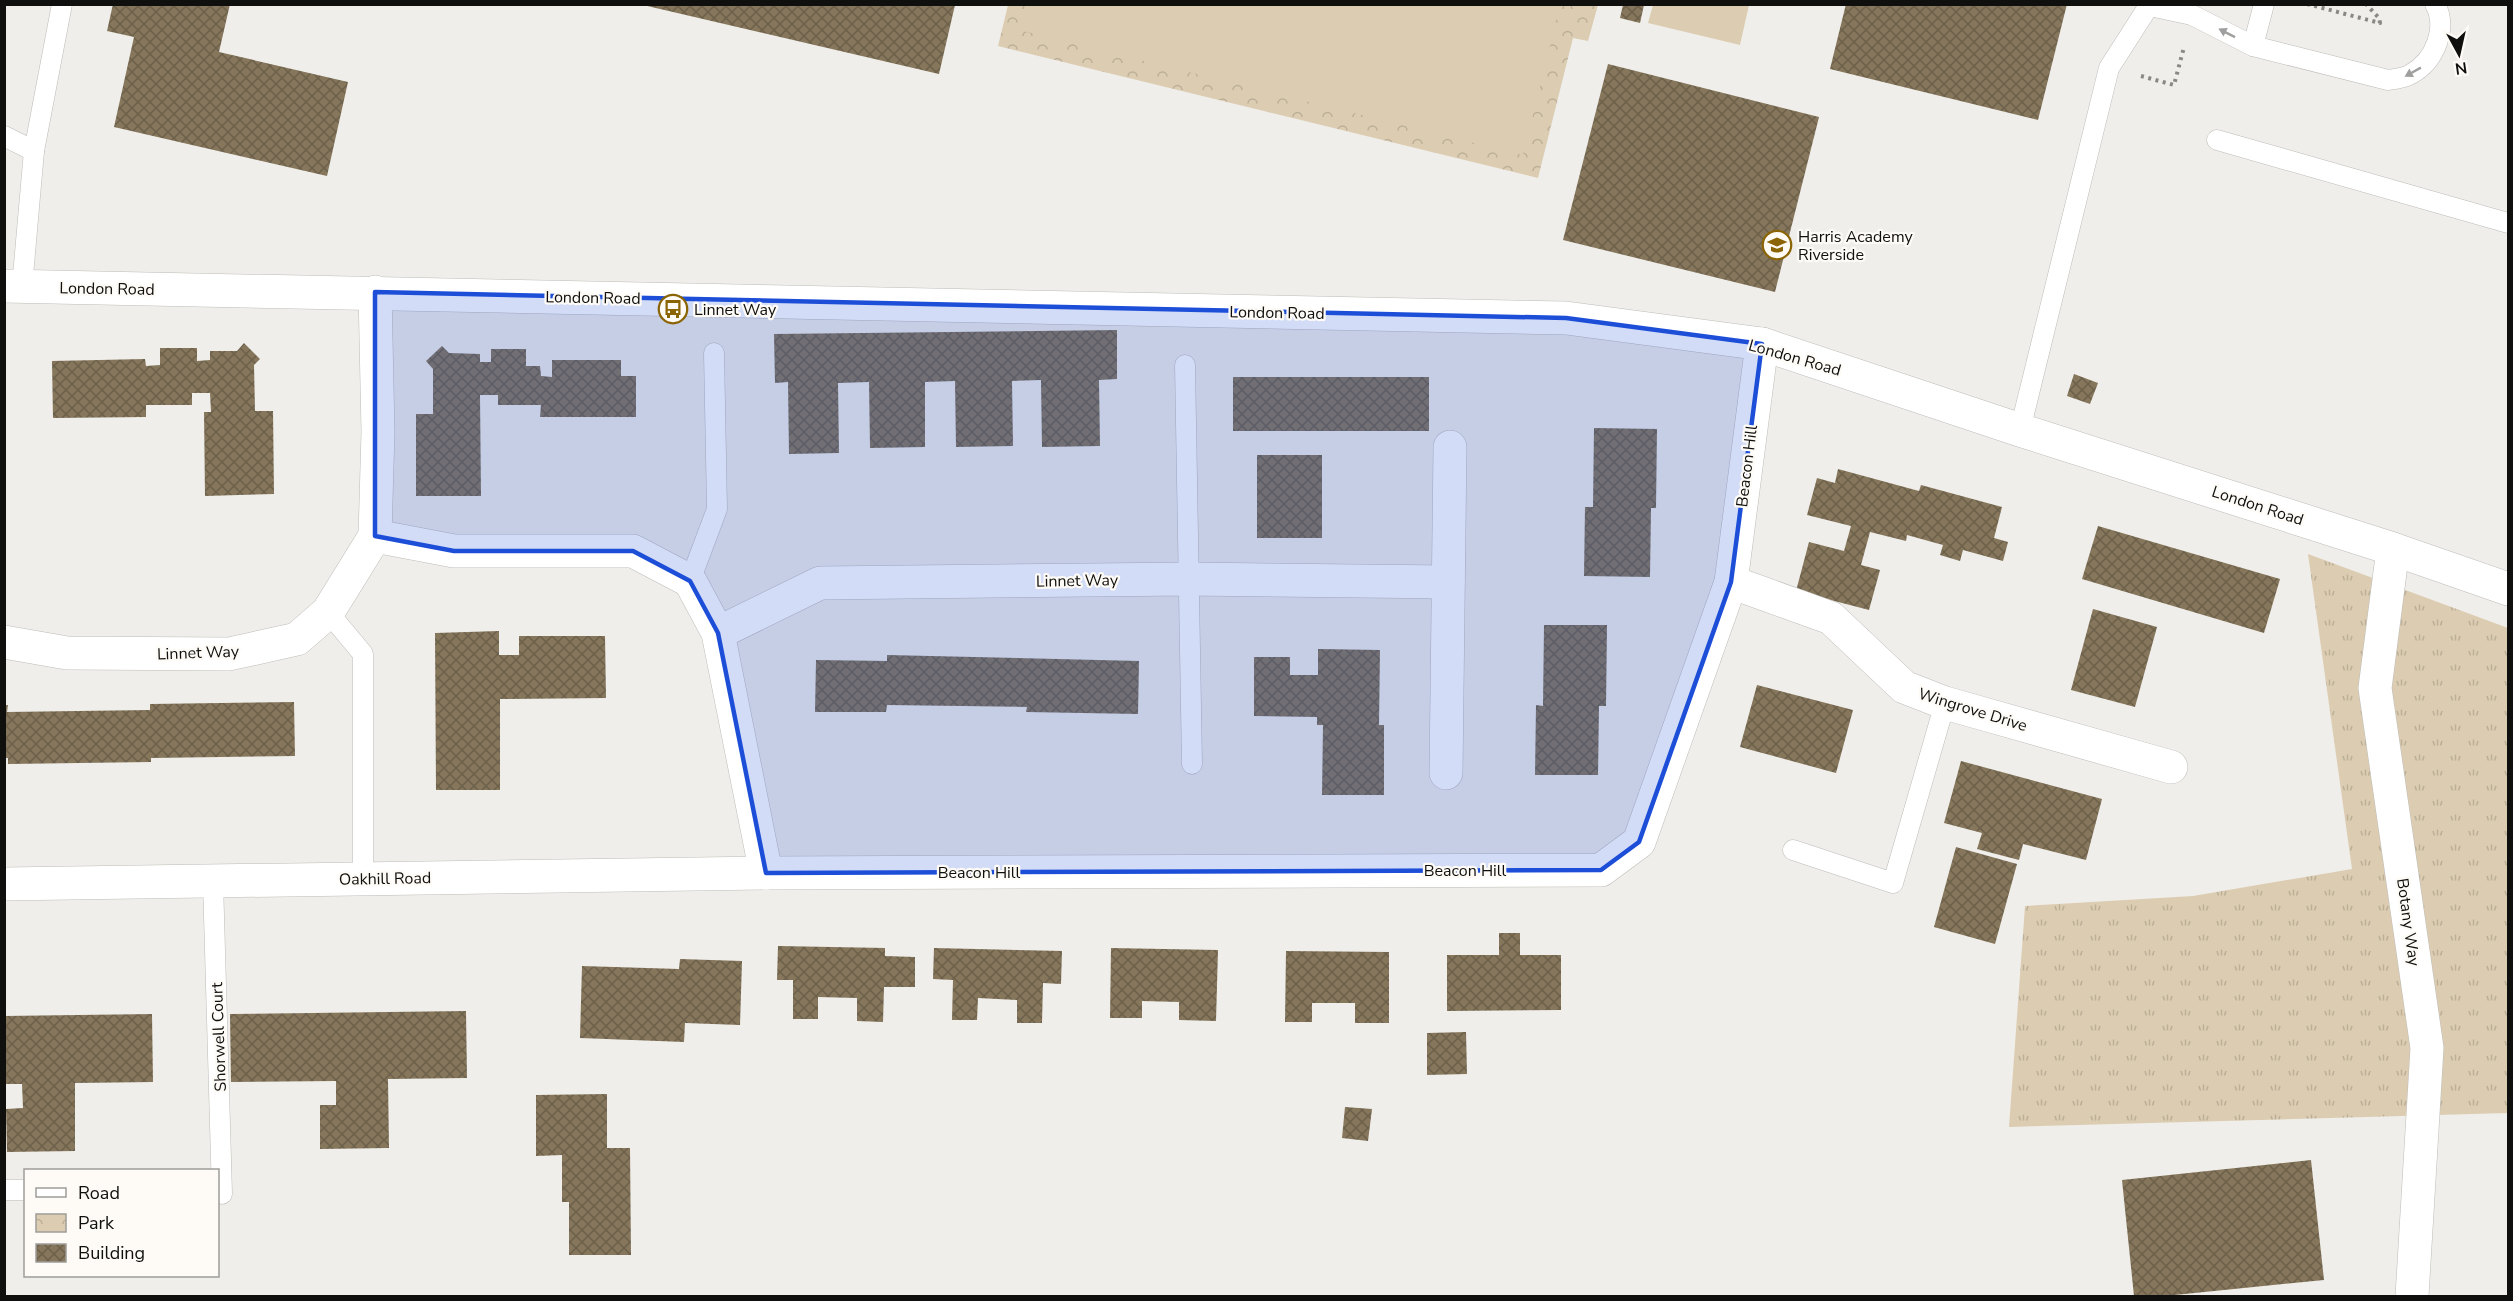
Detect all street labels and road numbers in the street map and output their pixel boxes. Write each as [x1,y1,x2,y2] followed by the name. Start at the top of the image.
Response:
[59,277,155,301] street label: London Road
[545,286,641,310] street label: London Road
[1229,301,1325,325] street label: London Road
[1746,334,1844,382] street label: London Road
[1731,424,1763,508] street label: Beacon Hill
[2209,481,2306,531] street label: London Road
[1036,569,1119,593] street label: Linnet Way
[157,641,240,665] street label: Linnet Way
[1916,683,2030,737] street label: Wingrove Drive
[1424,860,1507,882] street label: Beacon Hill
[938,862,1021,884] street label: Beacon Hill
[339,867,431,891] street label: Oakhill Road
[2391,877,2425,968] street label: Botany Way
[206,982,232,1092] street label: Shorwell Court

